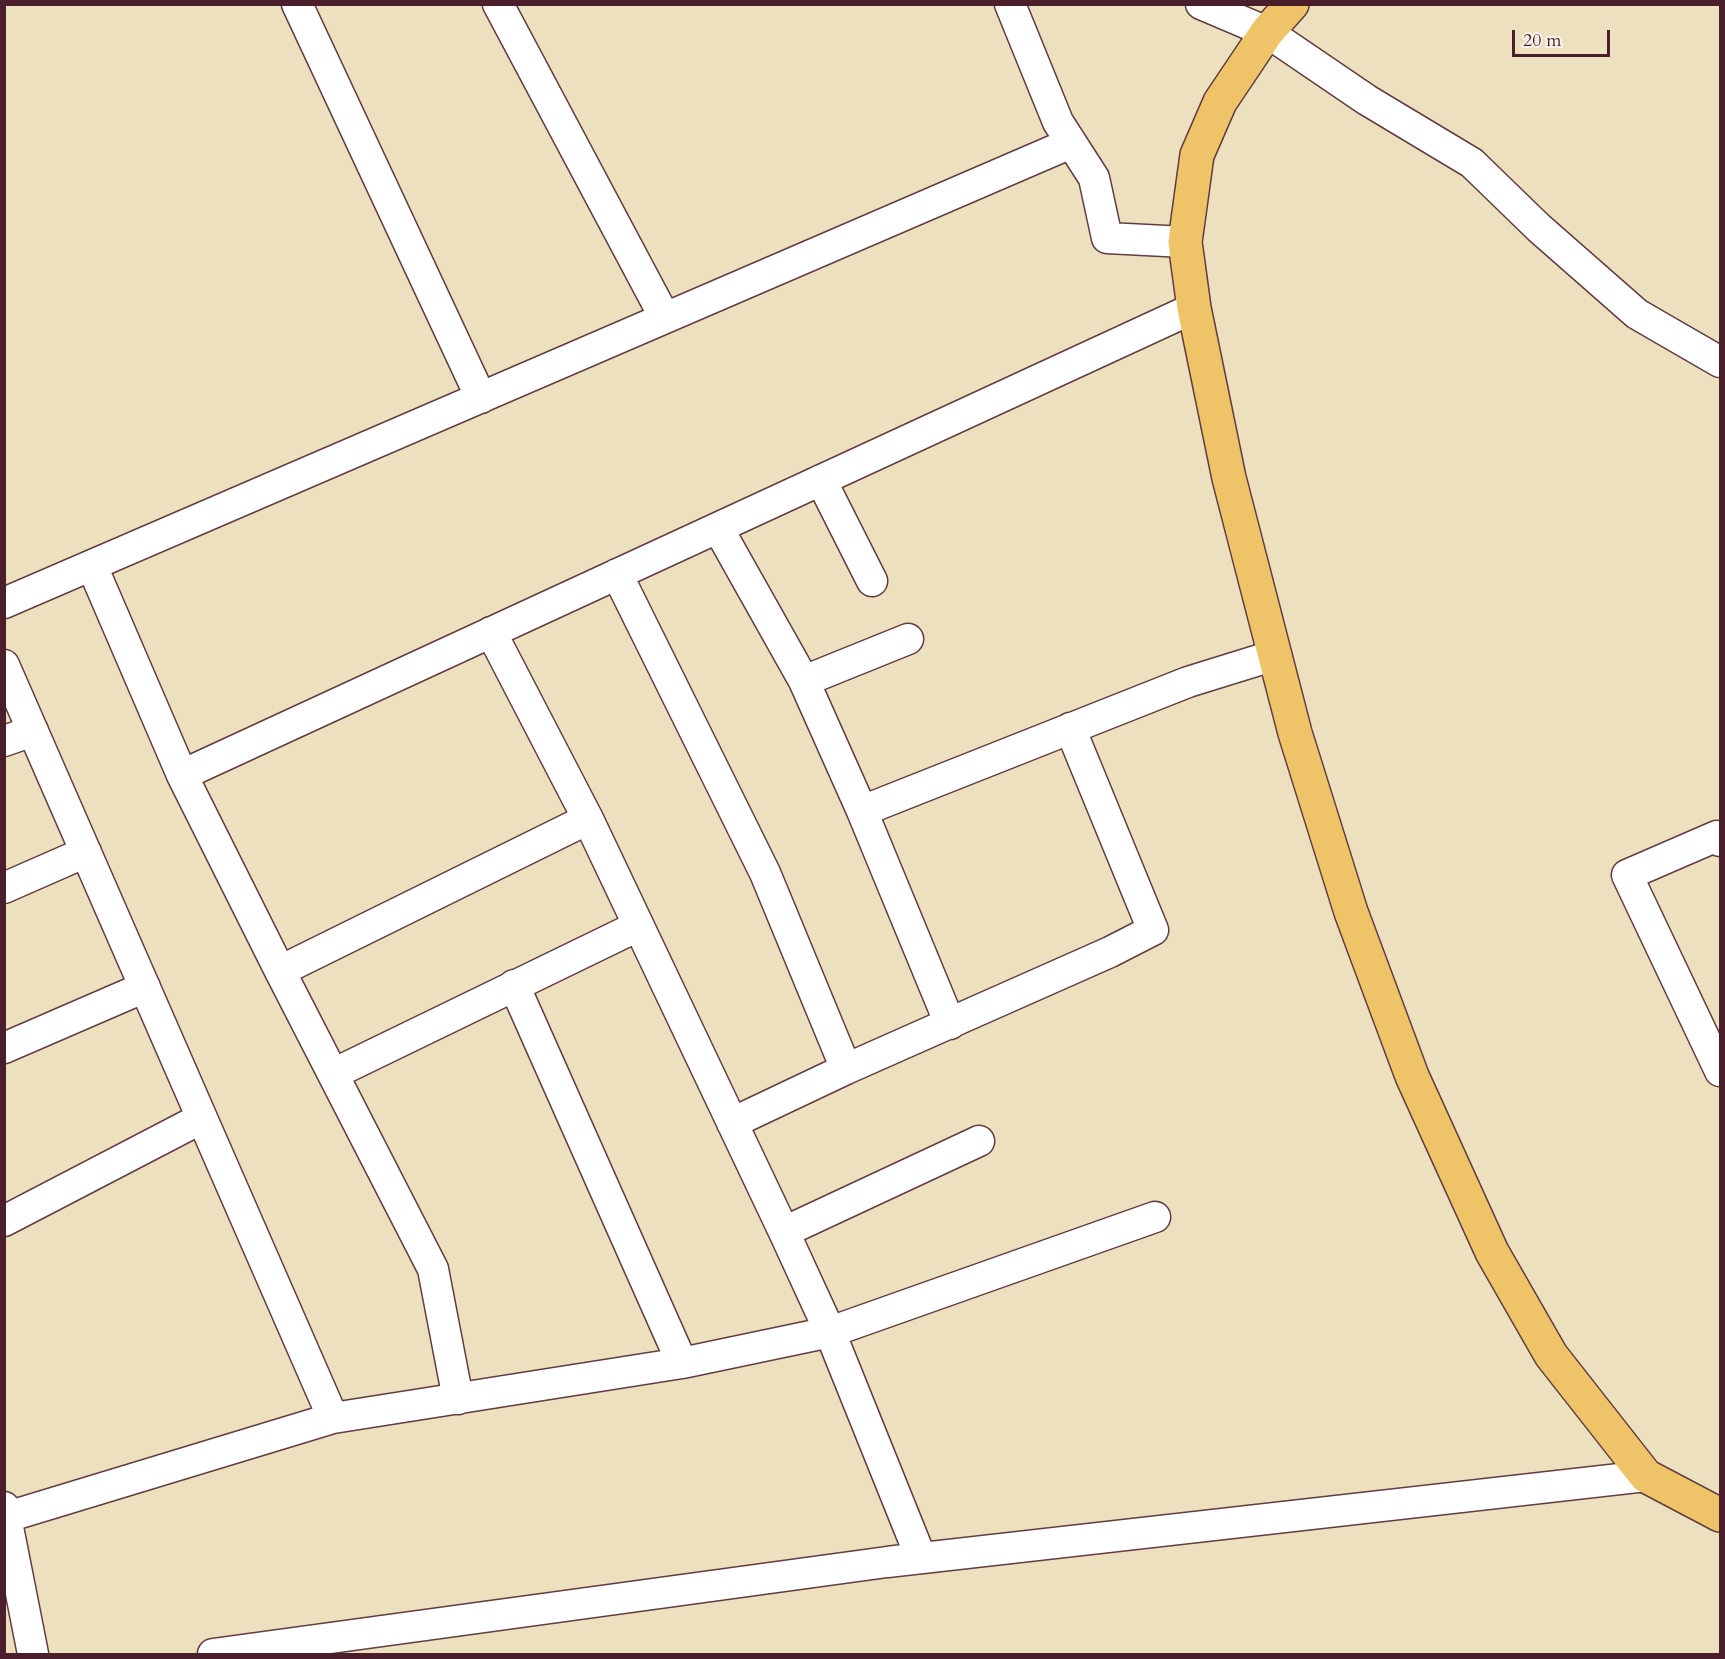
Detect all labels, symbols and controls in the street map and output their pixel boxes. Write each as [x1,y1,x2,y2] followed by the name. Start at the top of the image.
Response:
[1515,18,1612,56] scale bar
[1523,28,1562,53] text: 20 m

